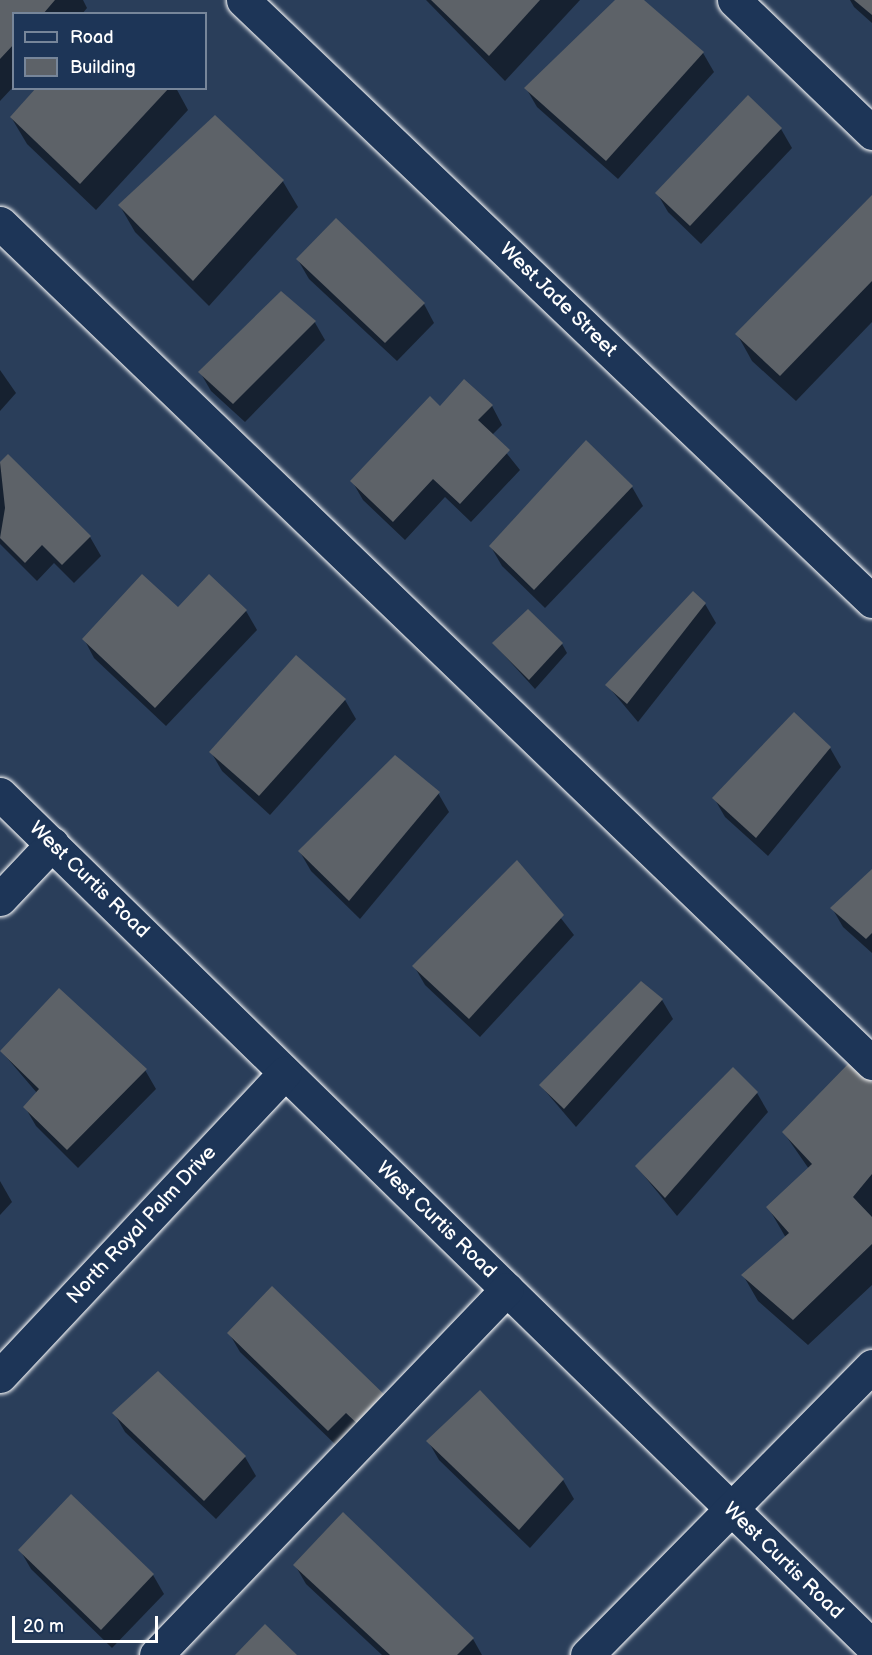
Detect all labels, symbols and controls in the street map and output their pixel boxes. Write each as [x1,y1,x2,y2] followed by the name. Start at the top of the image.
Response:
[12,12,207,90] legend
[70,27,114,48] text: Road
[70,57,136,78] text: Building
[494,237,622,363] street label: West Jade Street
[24,817,154,943] street label: West Curtis Road
[62,1141,222,1309] street label: North Royal Palm Drive
[371,1157,501,1283] street label: West Curtis Road
[718,1498,848,1624] street label: West Curtis Road
[15,1604,160,1642] scale bar
[23,1616,64,1637] text: 20 m

